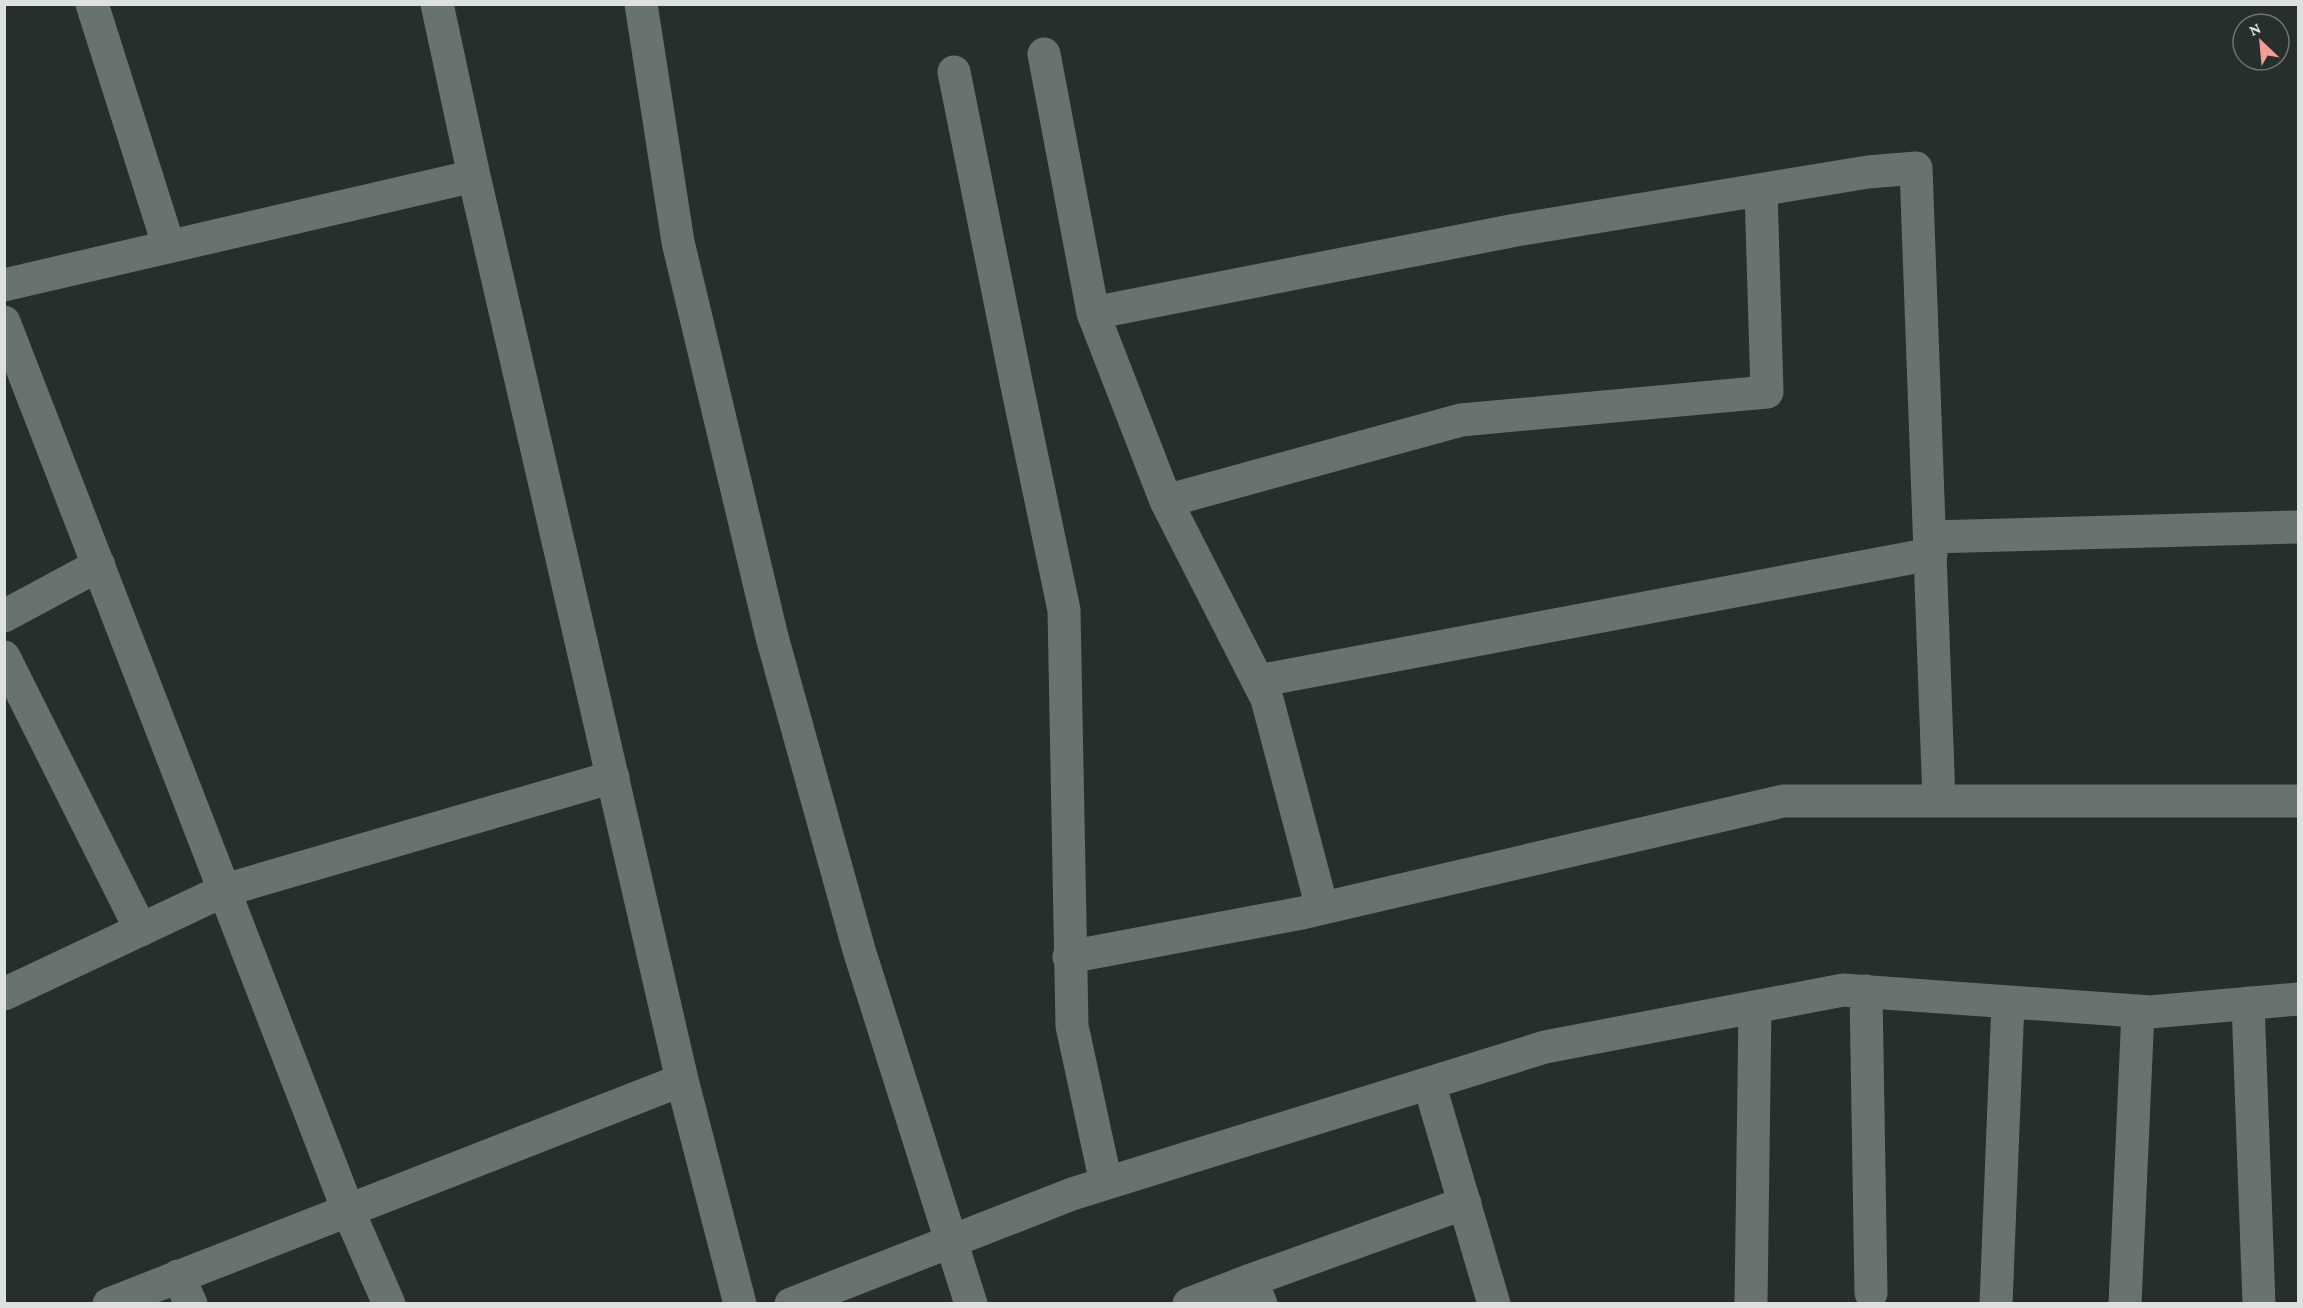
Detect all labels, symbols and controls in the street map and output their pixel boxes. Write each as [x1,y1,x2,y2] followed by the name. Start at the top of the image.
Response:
[2231,12,2291,72] north arrow
[2246,19,2263,39] text: N

